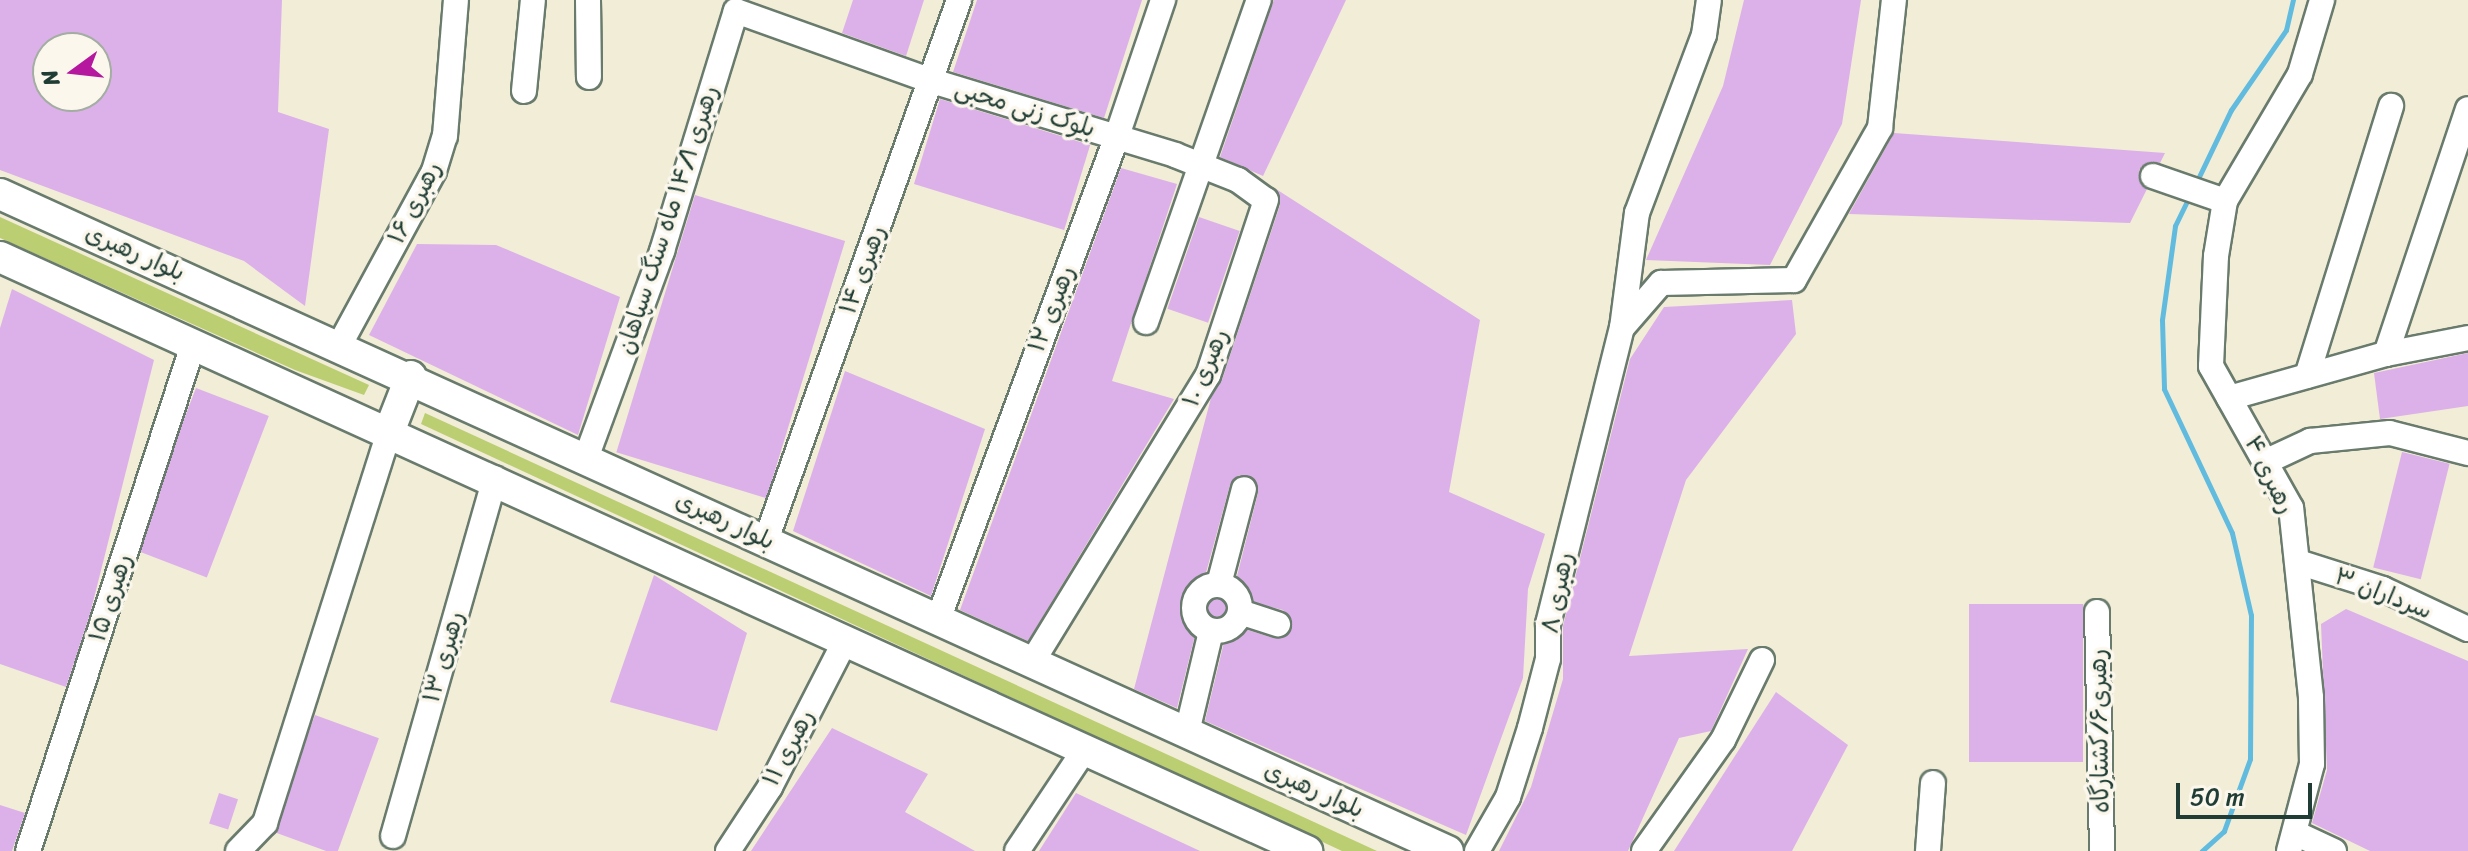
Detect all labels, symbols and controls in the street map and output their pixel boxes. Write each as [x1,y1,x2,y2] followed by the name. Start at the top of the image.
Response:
[32,32,112,112] north arrow
[29,65,71,90] text: N
[951,74,1099,144] street label: بلوک زنی محبی
[611,82,725,358] street label: رهبری ۱۴/۱ ماه سنگ سپاهان
[382,157,448,249] street label: رهبری ۱۶
[81,218,189,288] street label: بلوار رهبری
[834,222,892,318] street label: رهبری ۱۴
[1022,262,1082,356] street label: رهبری ۱۲
[1177,325,1235,411] street label: رهبری ۱۰
[2238,431,2300,519] street label: رهبری ۴
[671,486,779,556] street label: بلوار رهبری
[83,550,139,646] street label: رهبری ۱۵
[1536,550,1580,636] street label: رهبری ۸
[2330,562,2436,626] street label: سرداران ۳
[417,608,471,706] street label: رهبری ۱۳
[2084,649,2116,813] street label: رهبری۶/کشتارگاه
[757,705,821,791] street label: رهبری ۱۱
[1260,755,1368,825] street label: بلوار رهبری
[2180,767,2316,817] scale bar
[2190,776,2245,818] text: 50 m

